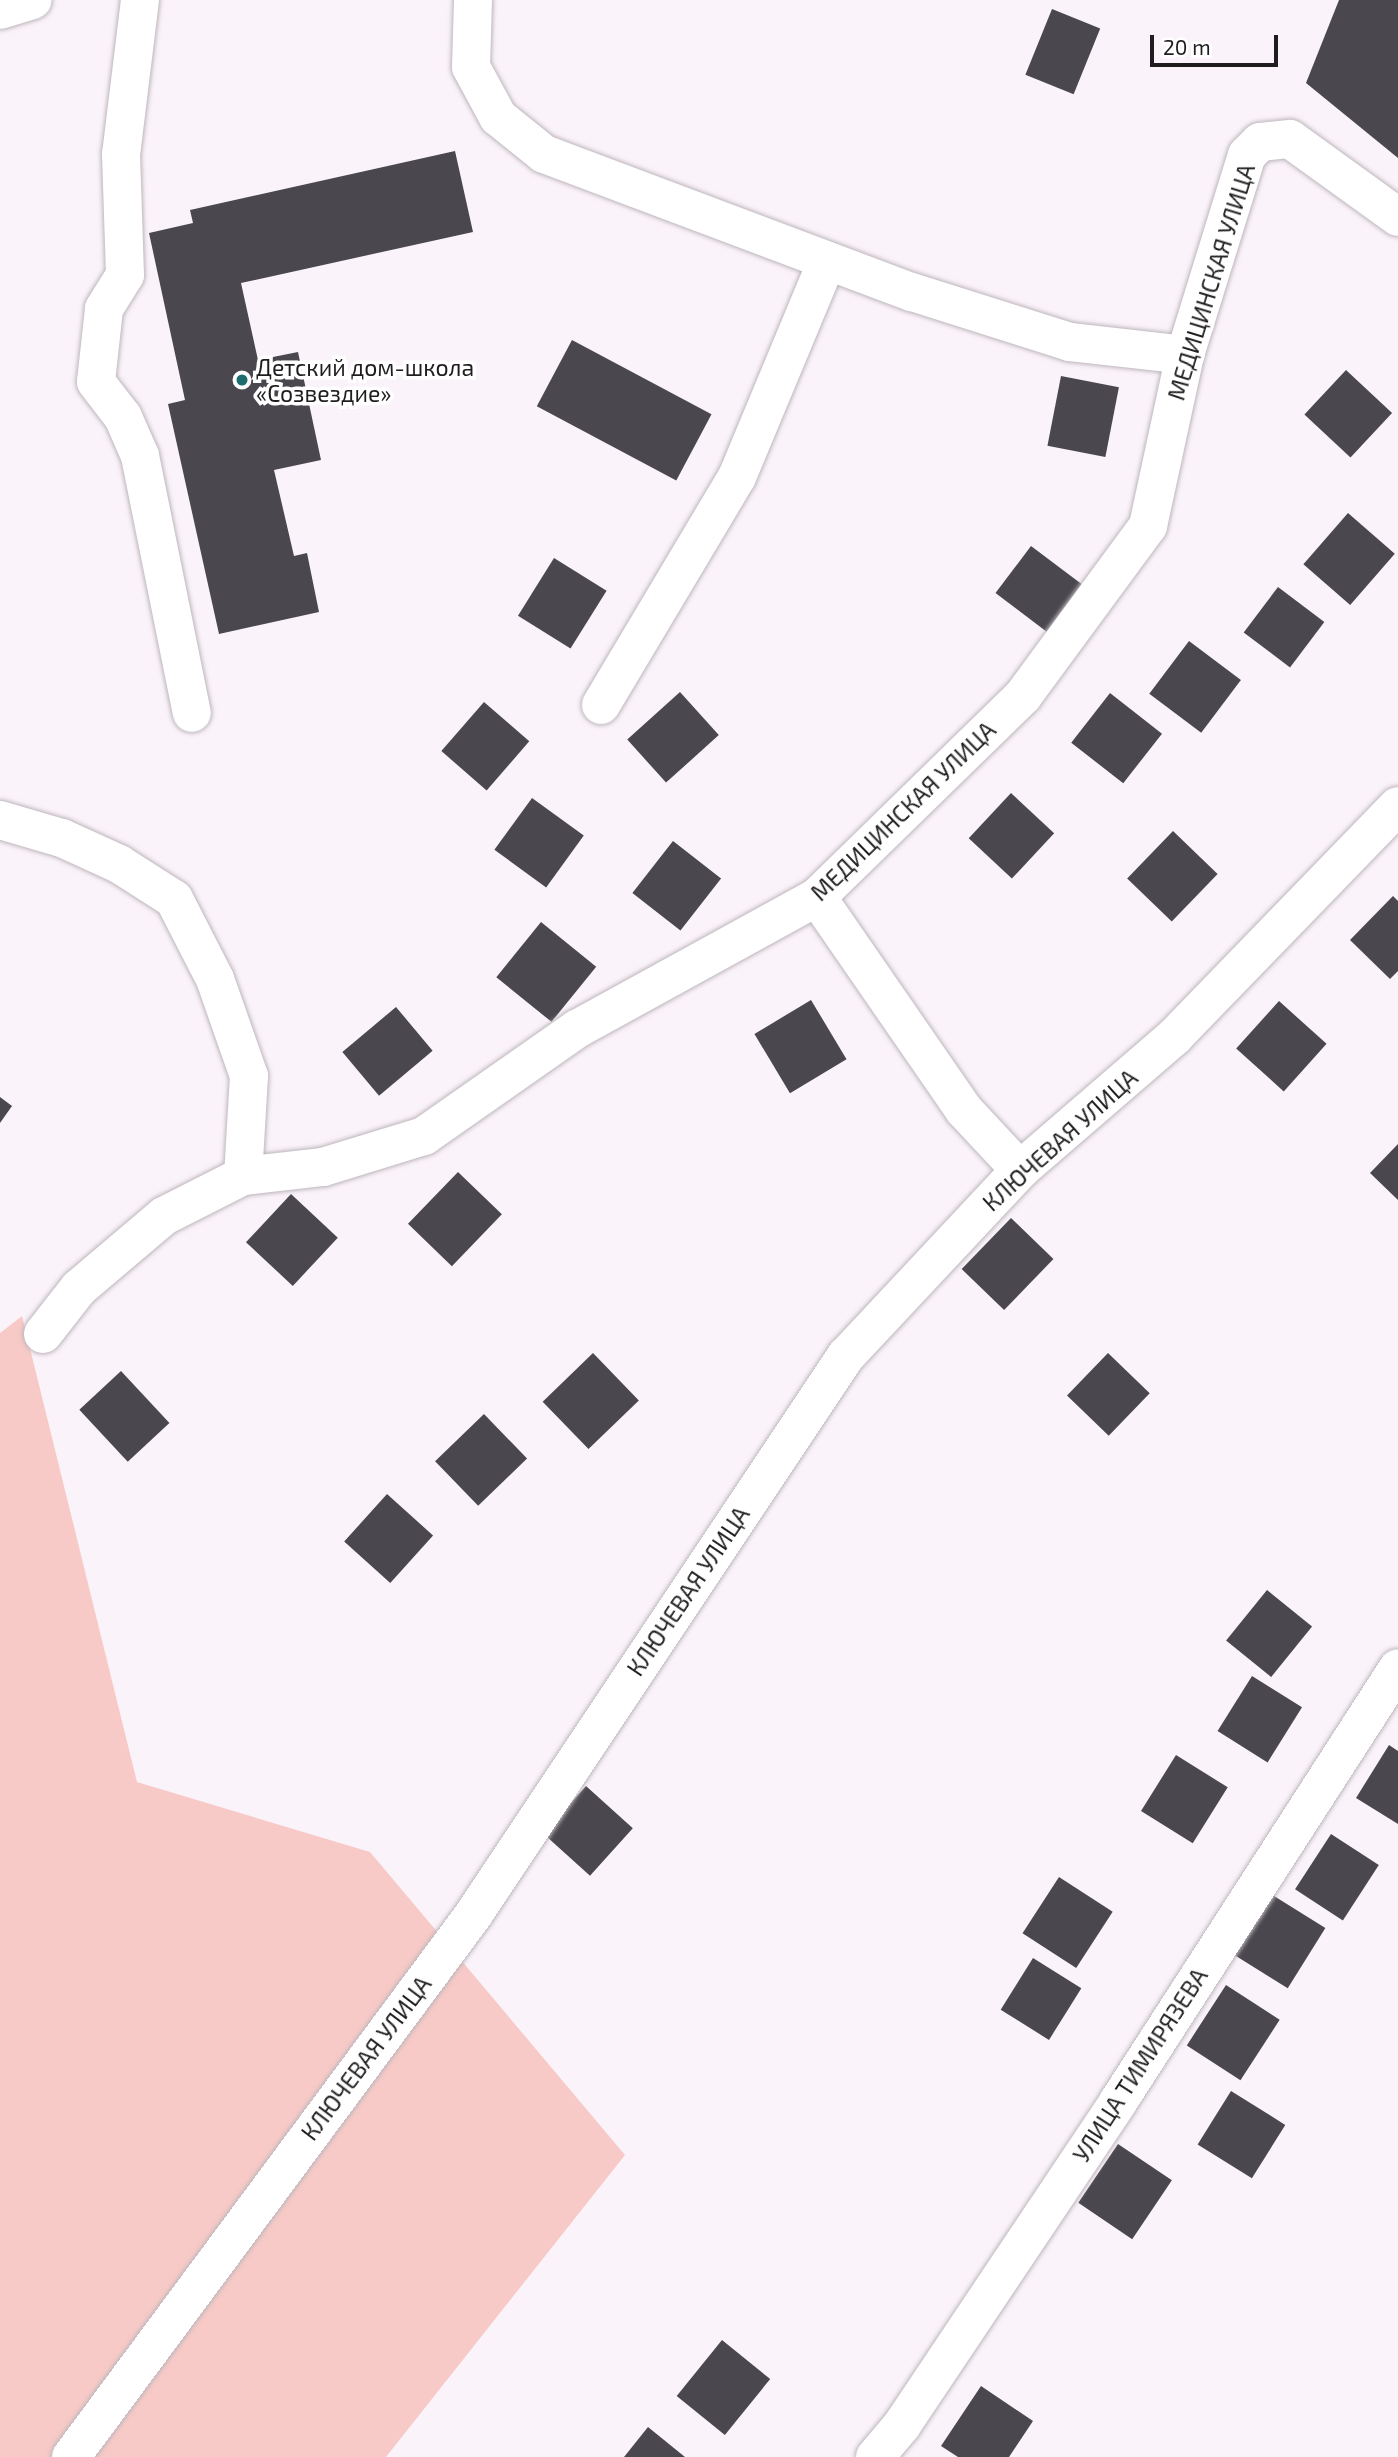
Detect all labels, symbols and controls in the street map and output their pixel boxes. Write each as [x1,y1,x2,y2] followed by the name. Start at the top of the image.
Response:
[1153,21,1281,65] scale bar
[1163,34,1211,59] text: 20 m
[1162,161,1260,403] street label: МЕДИЦИНСКАЯ УЛИЦА
[256,353,474,407] place label: Детский дом-школа «Созвездие»
[234,372,250,388] marker: Детский дом-школа «Созвездие»
[805,716,1001,906] street label: МЕДИЦИНСКАЯ УЛИЦА
[977,1063,1143,1217] street label: КЛЮЧЕВАЯ УЛИЦА
[621,1501,755,1681] street label: КЛЮЧЕВАЯ УЛИЦА
[1067,1963,1213,2167] street label: УЛИЦА ТИМИРЯЗЕВА
[295,1971,437,2145] street label: КЛЮЧЕВАЯ УЛИЦА

